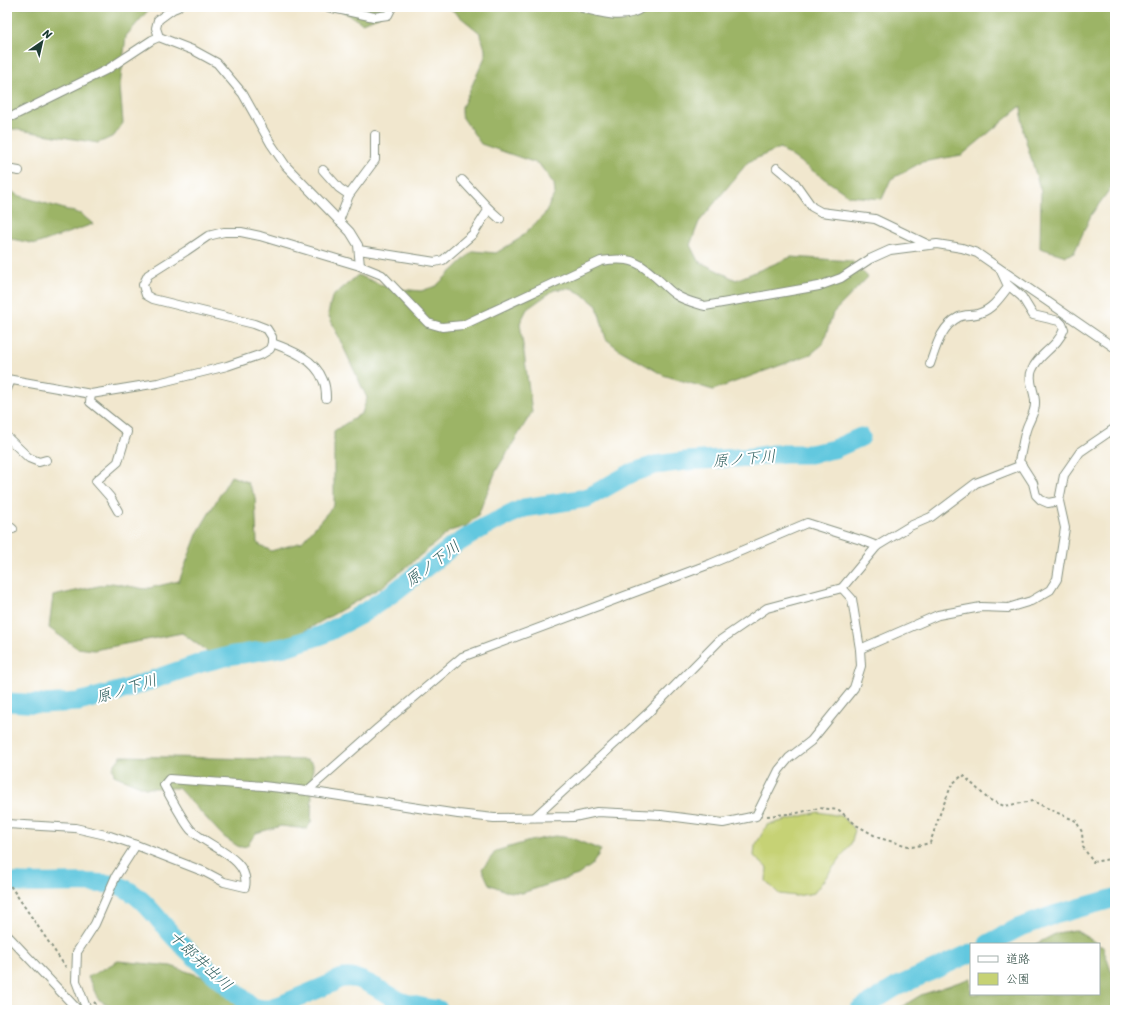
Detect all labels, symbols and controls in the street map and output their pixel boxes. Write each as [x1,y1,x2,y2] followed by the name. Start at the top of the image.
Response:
[22,22,62,62] north arrow
[38,24,56,44] text: N
[711,441,777,476] water label: 原ノ下川
[398,533,467,594] water label: 原ノ下川
[91,665,161,712] water label: 原ノ下川
[162,922,240,998] water label: 十郎井出川
[970,943,1100,995] legend
[1006,948,1030,970] text: 道路
[1006,968,1030,990] text: 公園

